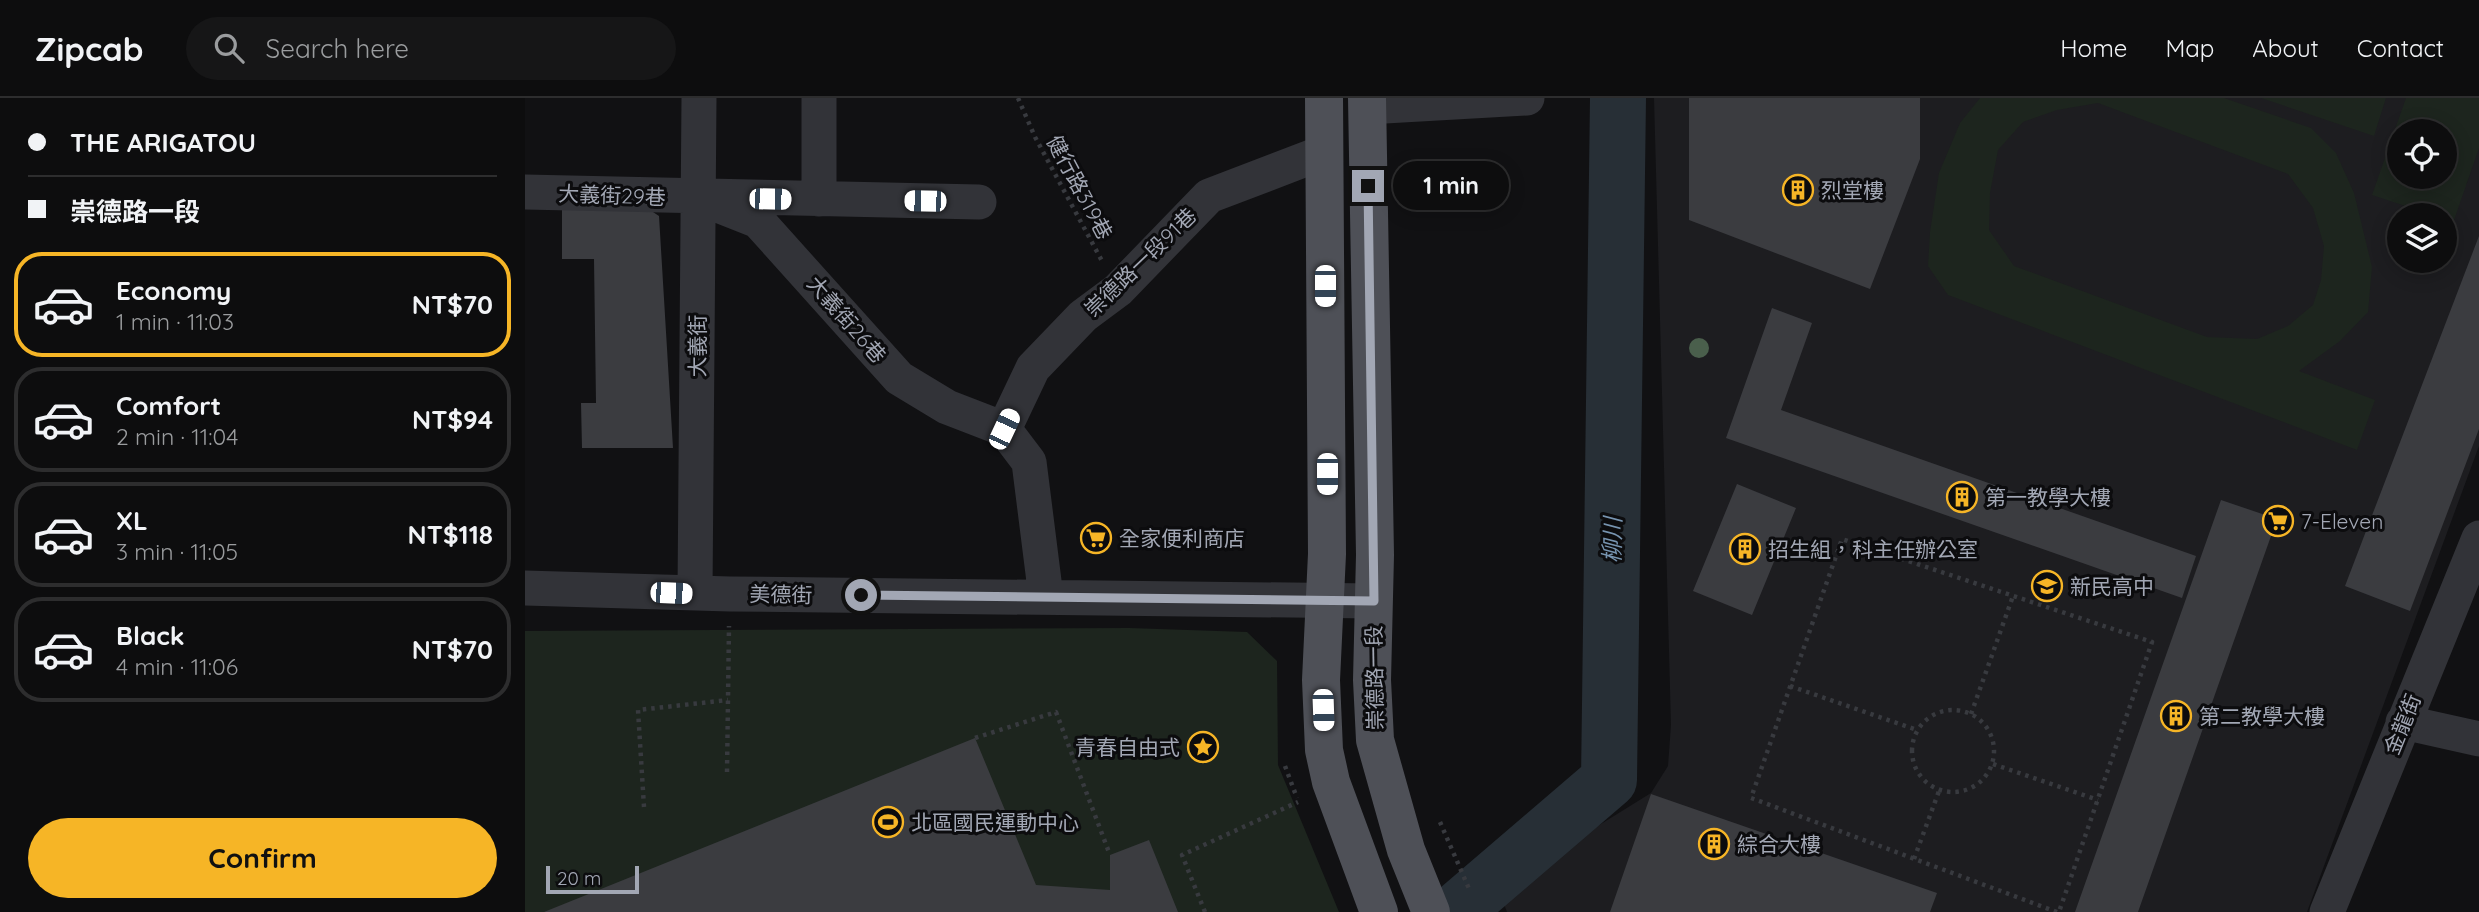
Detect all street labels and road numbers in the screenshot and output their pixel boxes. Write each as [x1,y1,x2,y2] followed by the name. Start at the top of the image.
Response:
[1042,130,1118,244] street label: 健行路319巷
[558,180,666,210] street label: 大義街29巷
[1079,202,1201,322] street label: 崇德路一段91巷
[802,270,892,368] street label: 大義街26巷
[684,315,710,378] street label: 大義街
[749,580,813,608] street label: 美德街
[1360,625,1388,731] street label: 崇德路一段
[2378,690,2426,758] street label: 金龍街

